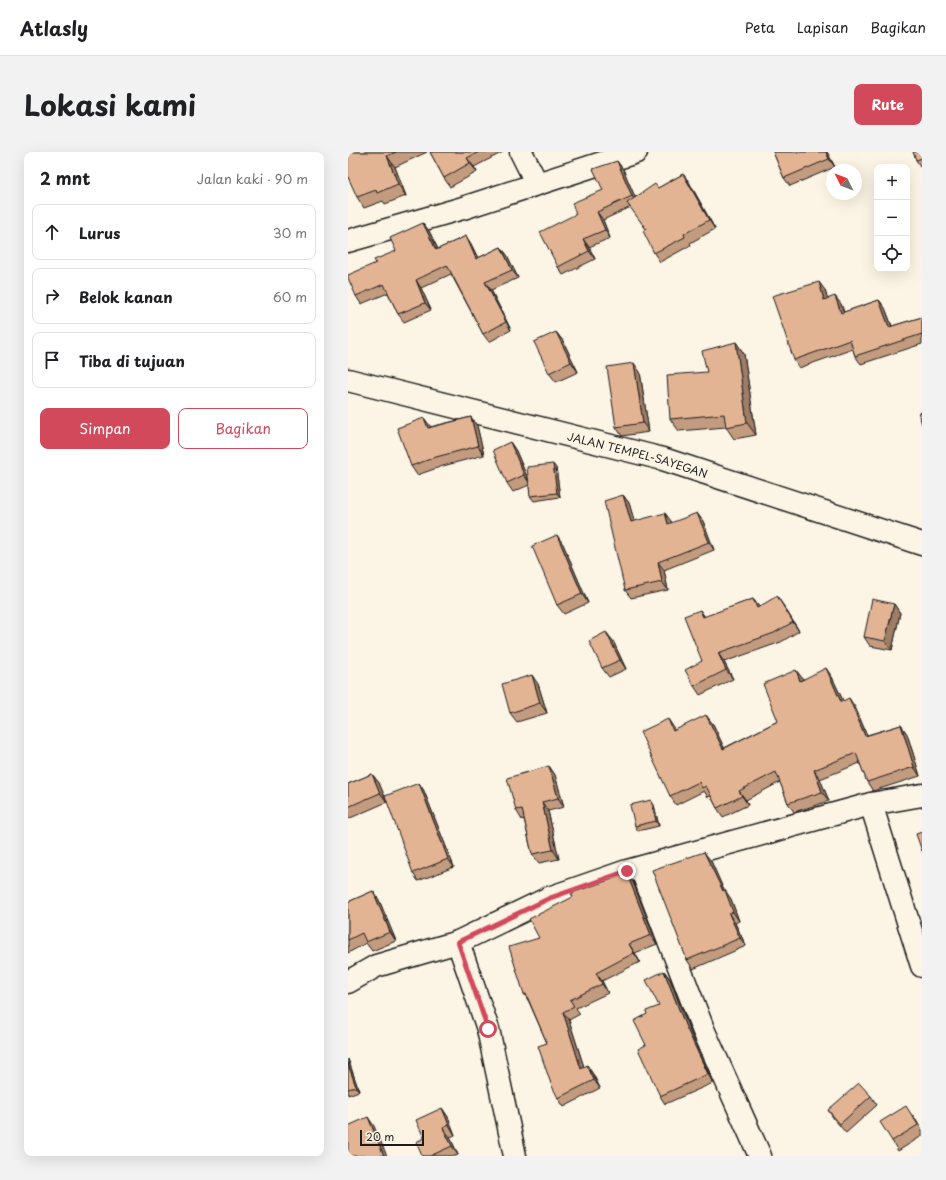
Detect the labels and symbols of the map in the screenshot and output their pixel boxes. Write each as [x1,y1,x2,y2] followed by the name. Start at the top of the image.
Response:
[826,164,862,200] north arrow
[566,427,710,482] street label: JALAN TEMPEL-SAYEGAN
[618,862,636,880] route end
[479,1020,497,1038] route start
[360,1128,424,1147] scale bar

